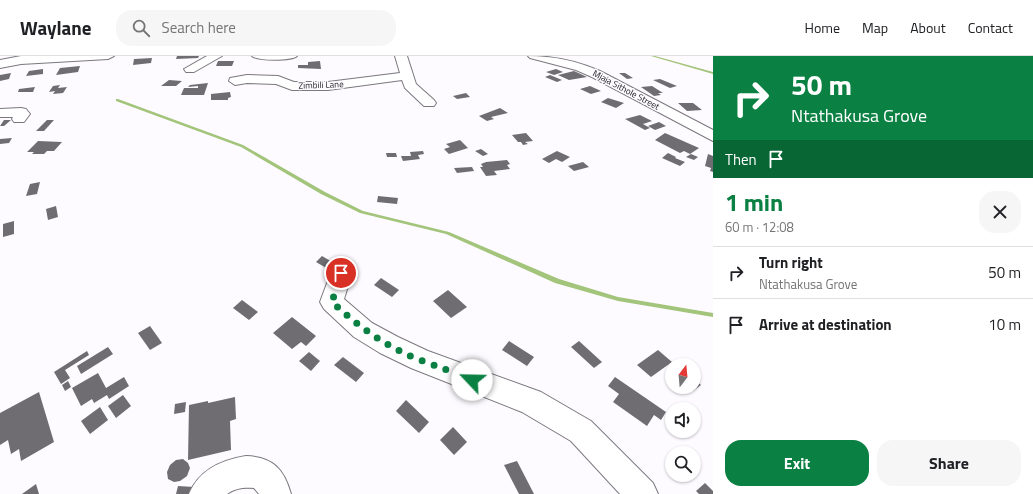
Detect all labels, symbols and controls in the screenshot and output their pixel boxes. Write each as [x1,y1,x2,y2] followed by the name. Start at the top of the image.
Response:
[116,10,396,46] search box
[20,13,92,42] text: Waylane
[162,16,236,39] text: Search here
[130,17,152,39] icon: search
[805,17,840,38] text: Home
[862,17,888,38] text: Map
[910,17,946,38] text: About
[968,17,1013,38] text: Contact
[791,63,852,106] text: 50 m
[591,66,663,113] street label: Mjaja Sithole Street
[725,72,777,124] icon: right
[298,77,344,92] street label: Zimbili Lane
[791,102,927,129] text: Ntathakusa Grove
[725,148,757,171] text: Then
[765,148,787,170] icon: arrive
[725,184,783,220] text: 1 min
[979,191,1021,233] button: close
[725,217,794,237] text: 60 m · 12:08
[759,251,823,274] text: Turn right
[324,256,358,290] pin
[988,261,1021,284] text: 50 m
[330,262,352,284] icon: arrive
[725,262,747,284] icon: right
[759,274,857,294] text: Ntathakusa Grove
[759,313,892,336] text: Arrive at destination
[988,313,1021,336] text: 10 m
[725,314,747,336] icon: arrive
[665,358,701,394] north arrow
[665,358,701,482] map controls
[451,359,493,401] position arrow
[665,402,701,438] button: sound
[725,440,869,486] button: Exit
[877,440,1021,486] button: Share
[665,446,701,482] button: search

